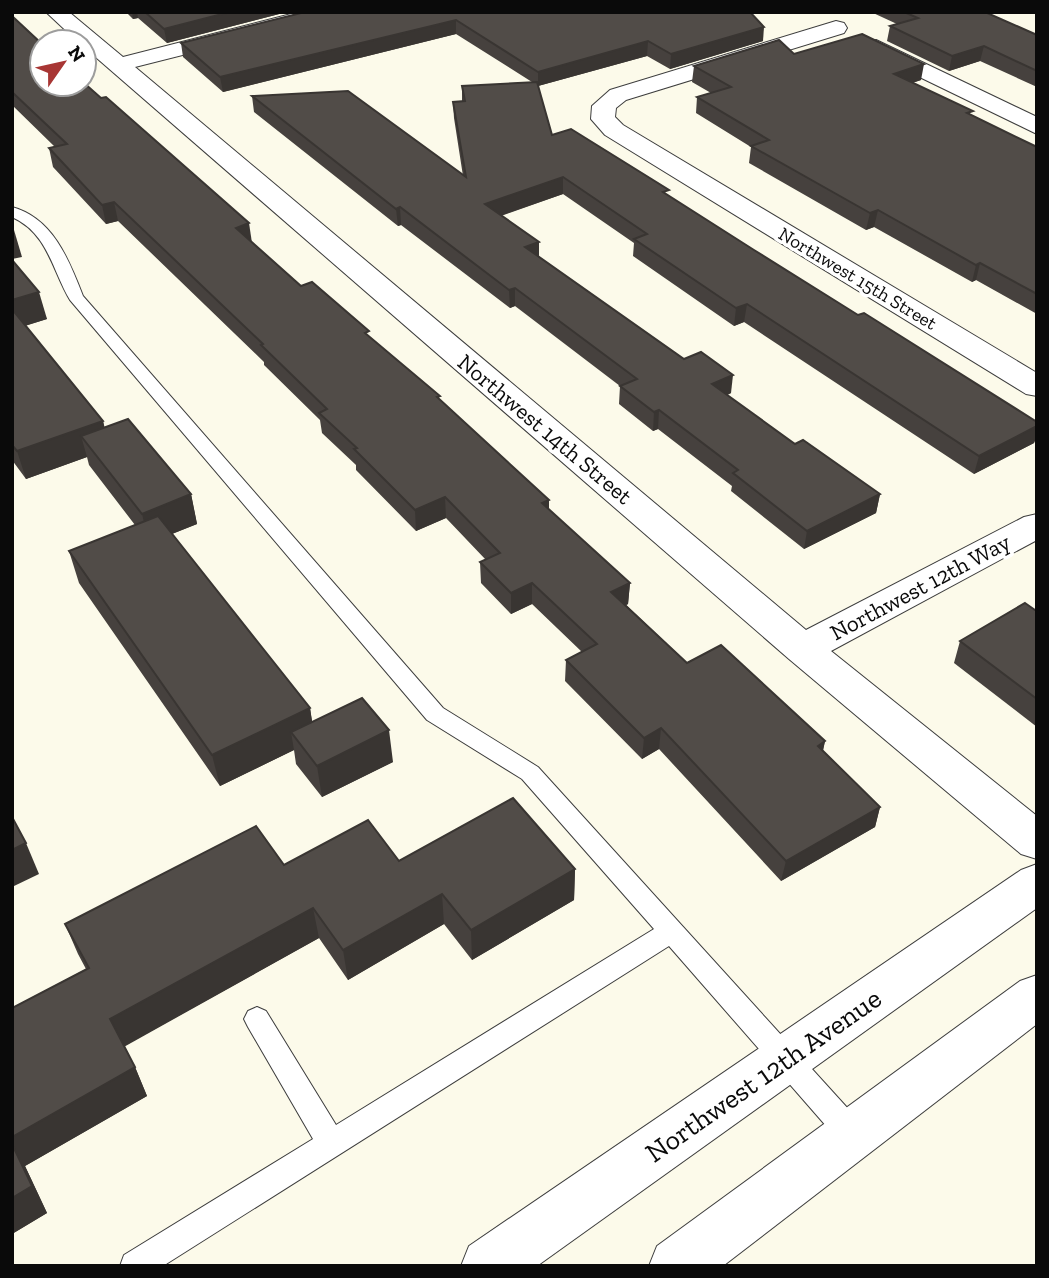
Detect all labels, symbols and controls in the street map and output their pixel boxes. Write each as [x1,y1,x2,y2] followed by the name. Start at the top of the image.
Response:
[28,28,98,98] north arrow
[63,41,90,66] text: N
[774,222,941,335] street label: Northwest 15th Street
[452,348,638,510] street label: Northwest 14th Street
[825,528,1015,646] street label: Northwest 12th Way
[639,982,888,1169] street label: Northwest 12th Avenue

